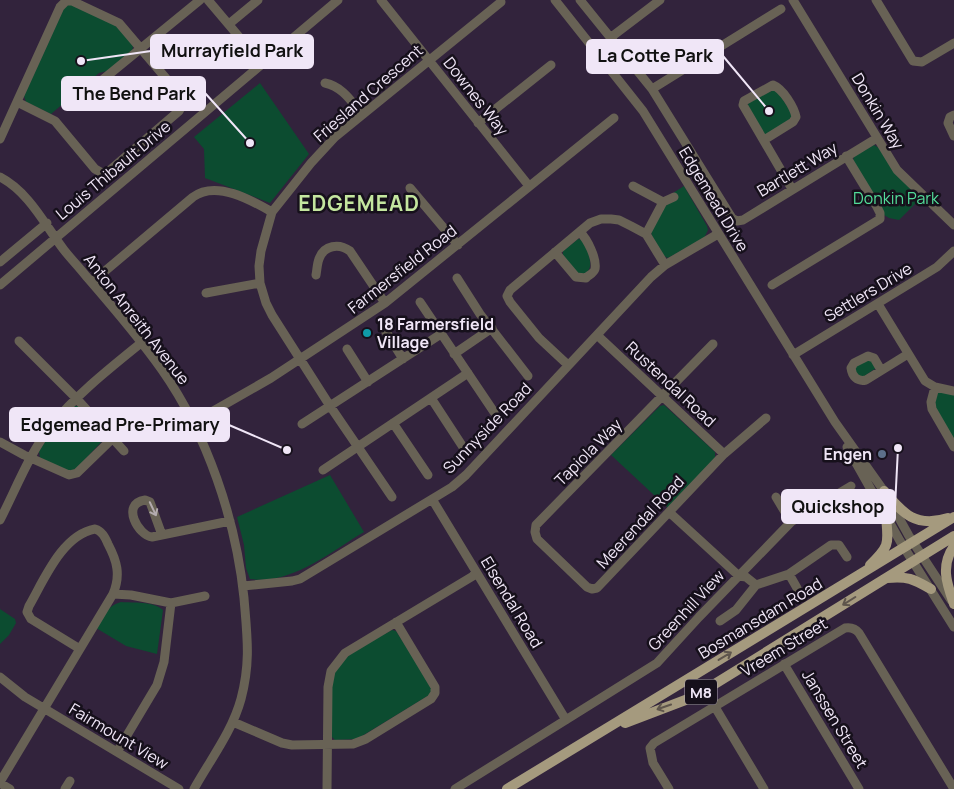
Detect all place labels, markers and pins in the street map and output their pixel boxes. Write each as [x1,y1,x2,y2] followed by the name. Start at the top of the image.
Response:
[151,35,313,68] callout: Murrayfield Park
[587,40,723,73] callout: La Cotte Park
[62,77,205,110] callout: The Bend Park
[377,313,494,353] place label: 18 Farmersfield Village
[361,327,373,339] marker: 18 Farmersfield Village
[10,408,229,441] callout: Edgemead Pre-Primary
[823,443,872,465] place label: Engen
[876,448,888,460] marker: Engen
[782,490,895,523] callout: Quickshop

